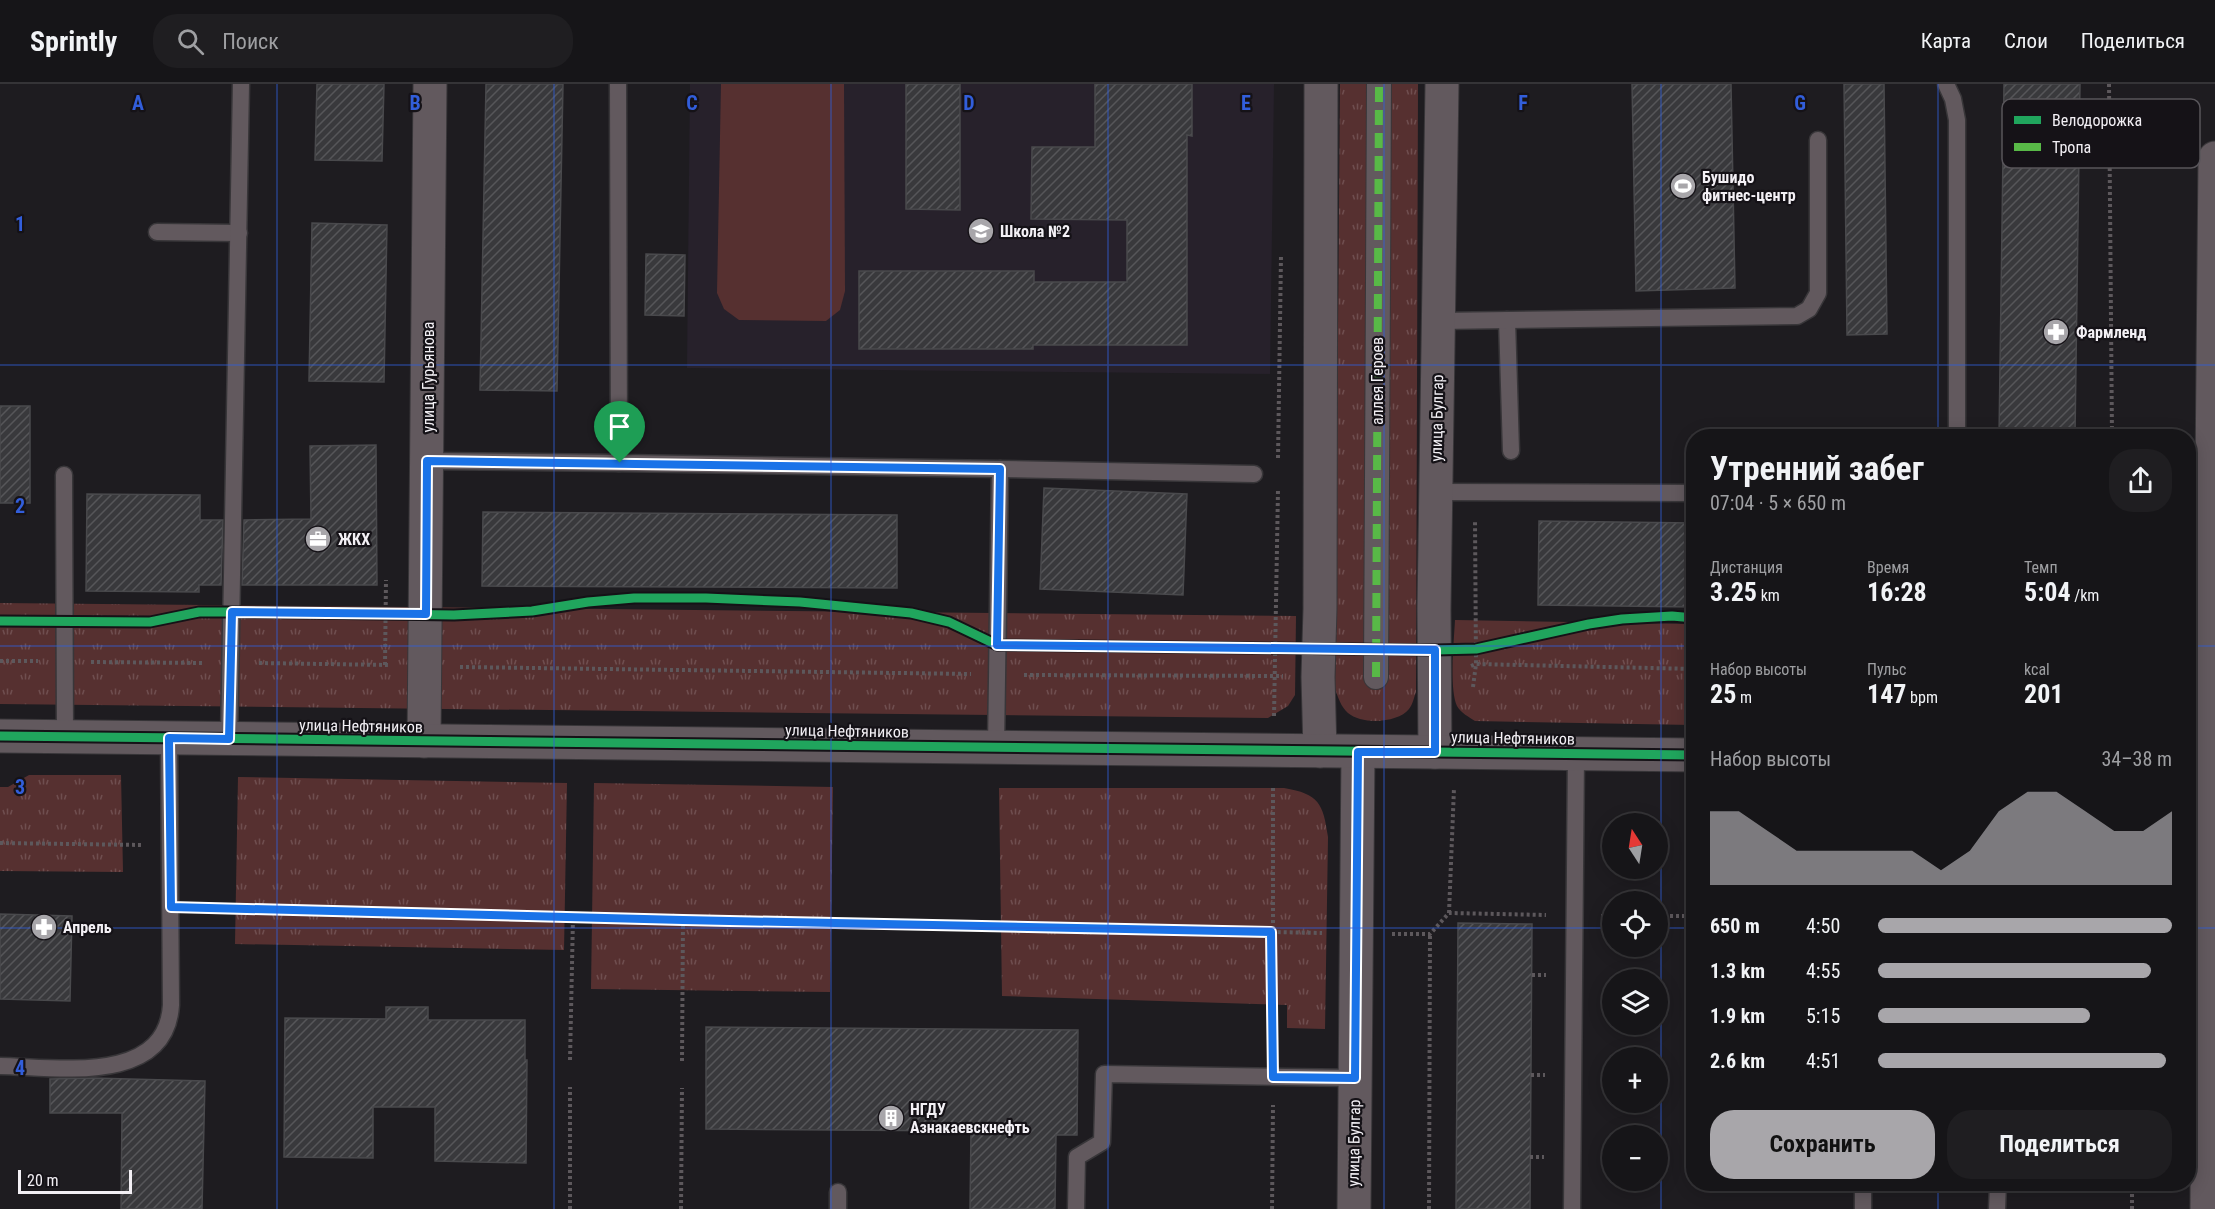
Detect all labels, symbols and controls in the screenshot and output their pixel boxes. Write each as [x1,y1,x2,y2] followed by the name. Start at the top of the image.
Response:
[153,14,573,68] search box
[30,25,117,58] text: Sprintly
[174,25,207,58] icon: search
[222,29,279,54] text: Поиск
[1921,29,1971,53] text: Карта
[2004,29,2048,53] text: Слои
[2081,29,2185,53] text: Поделиться
[132,91,144,115] text: A
[409,91,421,115] text: B
[686,91,698,115] text: C
[963,91,975,115] text: D
[1241,91,1251,115] text: E
[1518,91,1528,115] text: F
[1794,91,1806,115] text: G
[2002,99,2200,168] legend
[2052,111,2142,130] text: Велодорожка
[2052,138,2091,157] text: Тропа
[1702,168,1796,205] place label: Бушидо фитнес-центр
[1668,171,1698,201] sports icon: Бушидо фитнес-центр
[15,212,25,236] text: 1
[966,216,996,246] school or university icon: Школа №2
[1000,222,1070,241] place label: Школа №2
[2041,317,2071,347] pharmacy icon: Фармленд
[419,322,438,432] street label: улица Гурьянова
[2076,323,2146,342] place label: Фармленд
[1368,337,1387,425] street label: аллея Героев
[1427,374,1447,462] street label: улица Булгар
[594,401,645,463] pin
[603,410,636,443] icon: arrive
[1710,449,1924,488] text: Утренний забег
[2109,449,2172,512] button: share
[1710,491,1846,515] text: 07:04 · 5 × 650 m
[15,494,25,518] text: 2
[303,524,333,554] office icon: ЖКХ
[338,530,370,549] place label: ЖКХ
[1710,558,1783,577] text: Дистанция
[1867,558,1909,577] text: Время
[2024,558,2058,577] text: Темп
[1710,577,1757,607] text: 3.25
[1867,577,1927,607] text: 16:28
[2024,577,2071,607] text: 5:04
[1757,586,1780,605] text: km
[2071,586,2099,605] text: /km
[1710,660,1807,679] text: Набор высоты
[1867,660,1906,679] text: Пульс
[2024,660,2050,679] text: kcal
[1710,679,1736,709] text: 25
[1867,679,1906,709] text: 147
[2024,679,2063,709] text: 201
[1736,688,1752,707] text: m
[1906,688,1938,707] text: bpm
[299,715,423,737] street label: улица Нефтяников
[785,720,909,742] street label: улица Нефтяников
[1451,727,1575,749] street label: улица Нефтяников
[1710,747,1831,771] text: Набор высоты
[2101,747,2172,771] text: 34–38 m
[15,775,25,799] text: 3
[1602,813,1668,879] north arrow
[1602,813,1668,1191] map controls
[1602,891,1668,957] button: locate
[29,912,59,942] pharmacy icon: Апрель
[1710,914,1760,938] text: 650 m
[1806,914,1840,938] text: 4:50
[63,918,112,937] place label: Апрель
[1710,959,1765,983] text: 1.3 km
[1806,959,1840,983] text: 4:55
[1602,969,1668,1035] button: layers
[1710,1004,1765,1028] text: 1.9 km
[1806,1004,1840,1028] text: 5:15
[1602,1047,1668,1113] button: +
[1710,1049,1765,1073] text: 2.6 km
[1806,1049,1840,1073] text: 4:51
[15,1056,25,1080] text: 4
[1344,1099,1364,1187] street label: улица Булгар
[910,1100,1030,1137] place label: НГДУ Азнакаевскнефть
[876,1103,906,1133] building icon: НГДУ Азнакаевскнефть
[1710,1110,1935,1179] button: Сохранить
[1947,1110,2172,1179] button: Поделиться
[1602,1125,1668,1191] button: −
[18,1167,132,1194] scale bar
[27,1171,59,1190] text: 20 m

